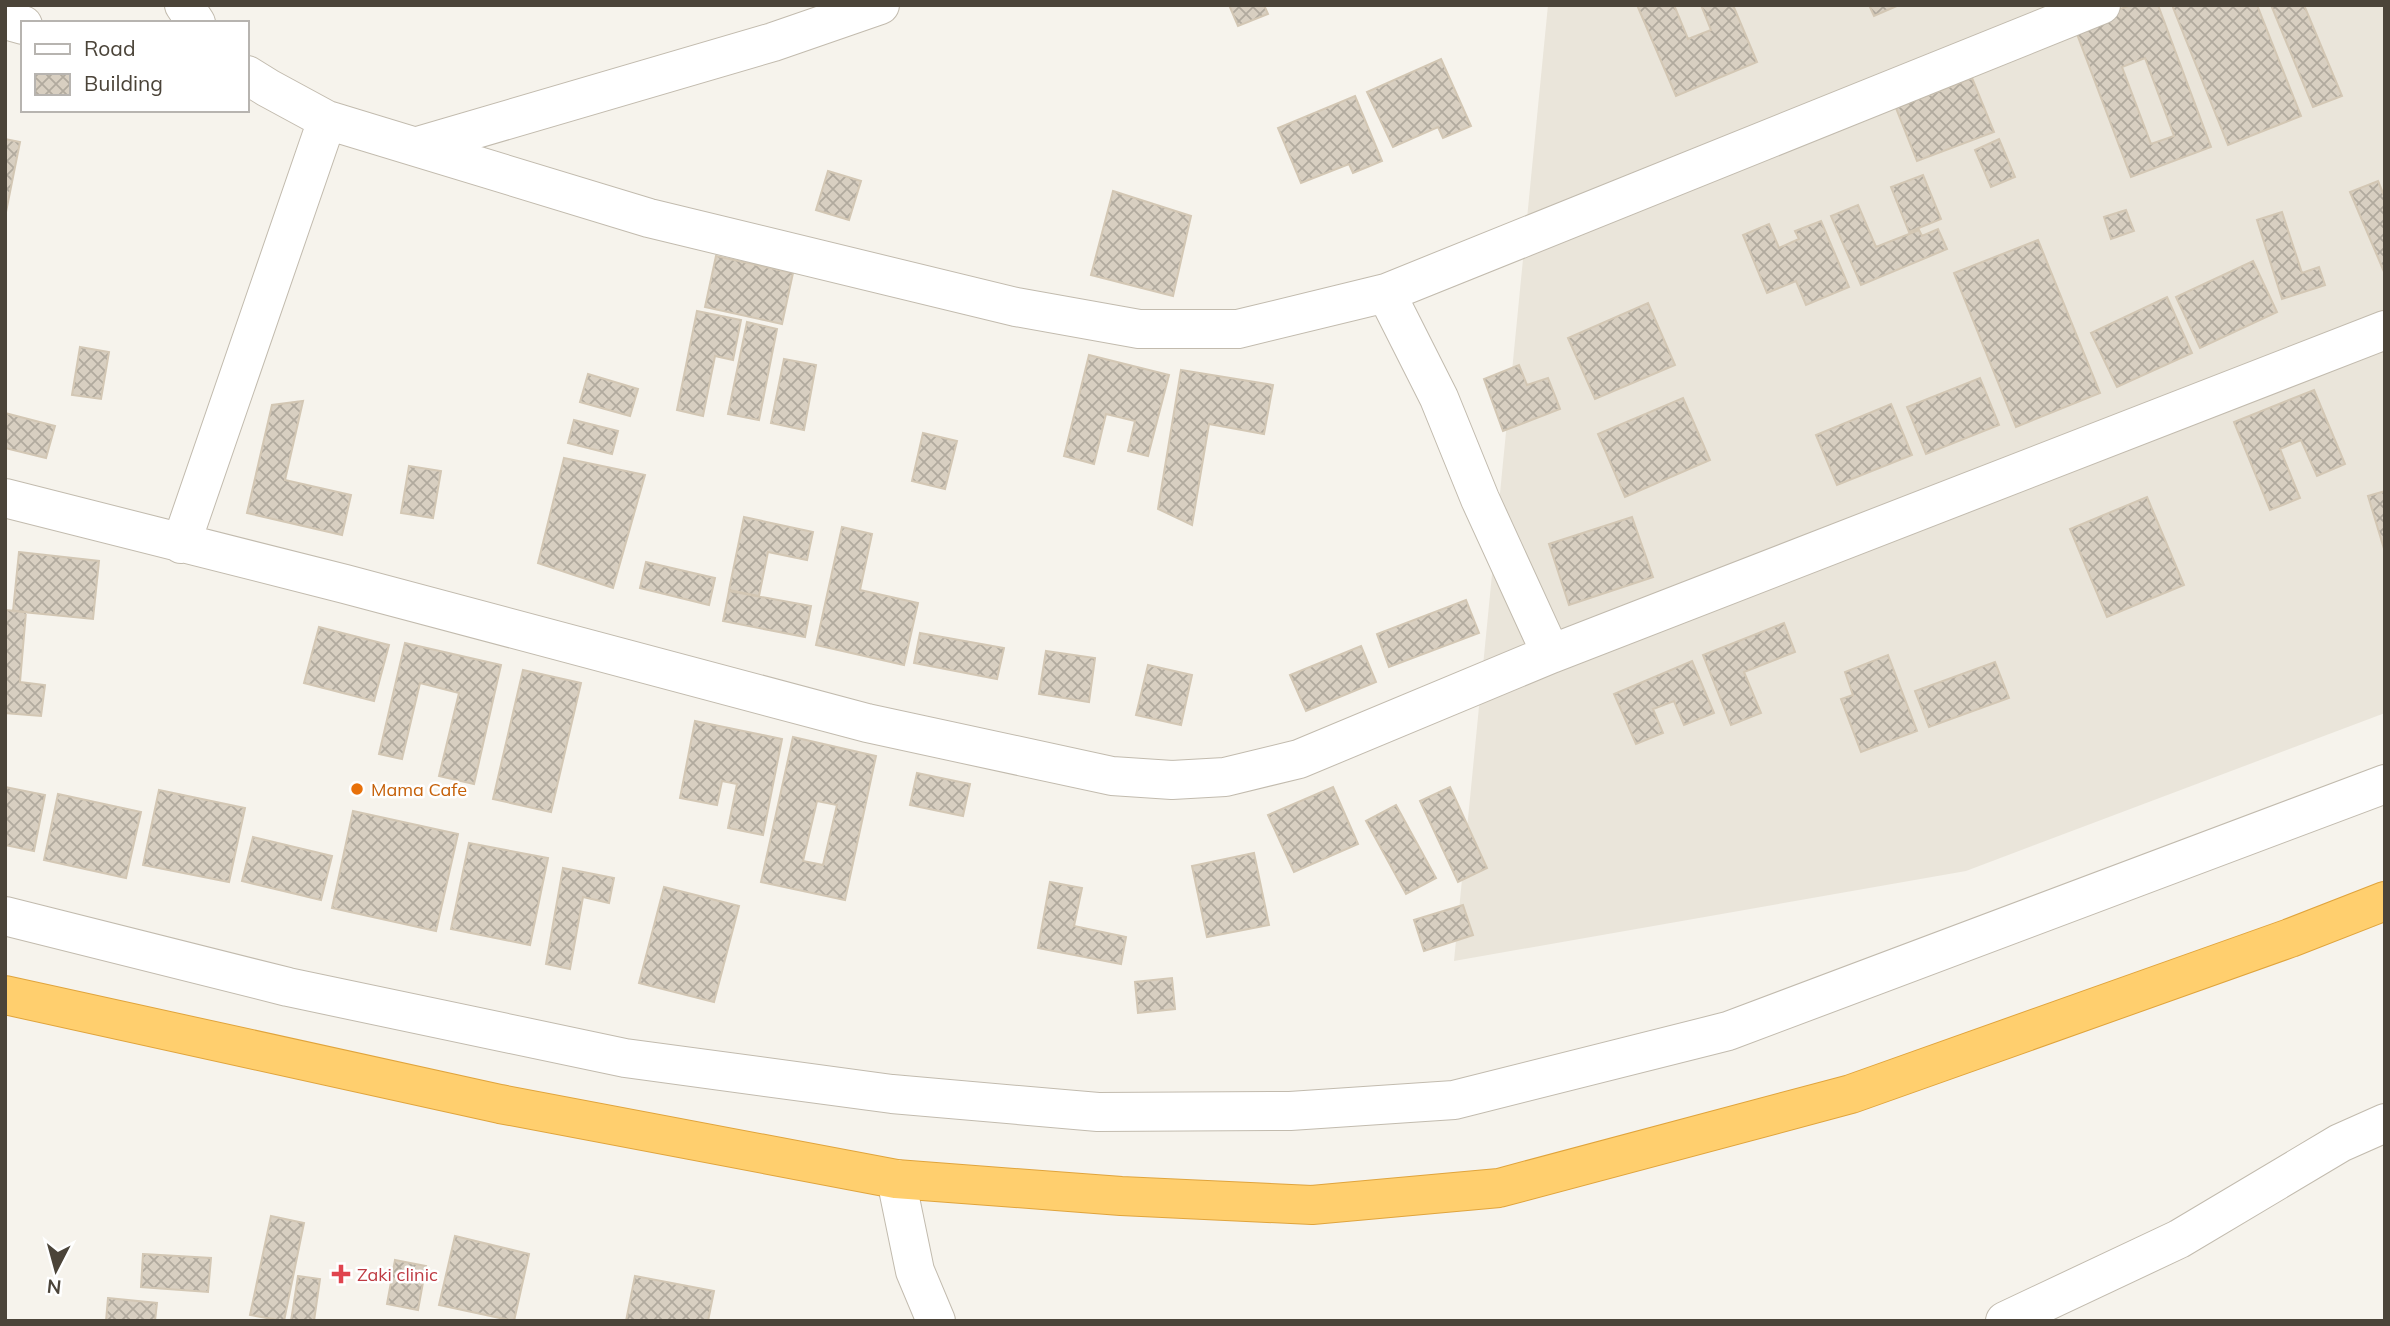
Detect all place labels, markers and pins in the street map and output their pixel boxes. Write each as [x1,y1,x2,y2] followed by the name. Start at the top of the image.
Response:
[371,778,467,801] place label: Mama Cafe
[349,781,365,797] marker: Mama Cafe
[357,1263,438,1286] place label: Zaki clinic
[331,1264,351,1284] marker: Zaki clinic

